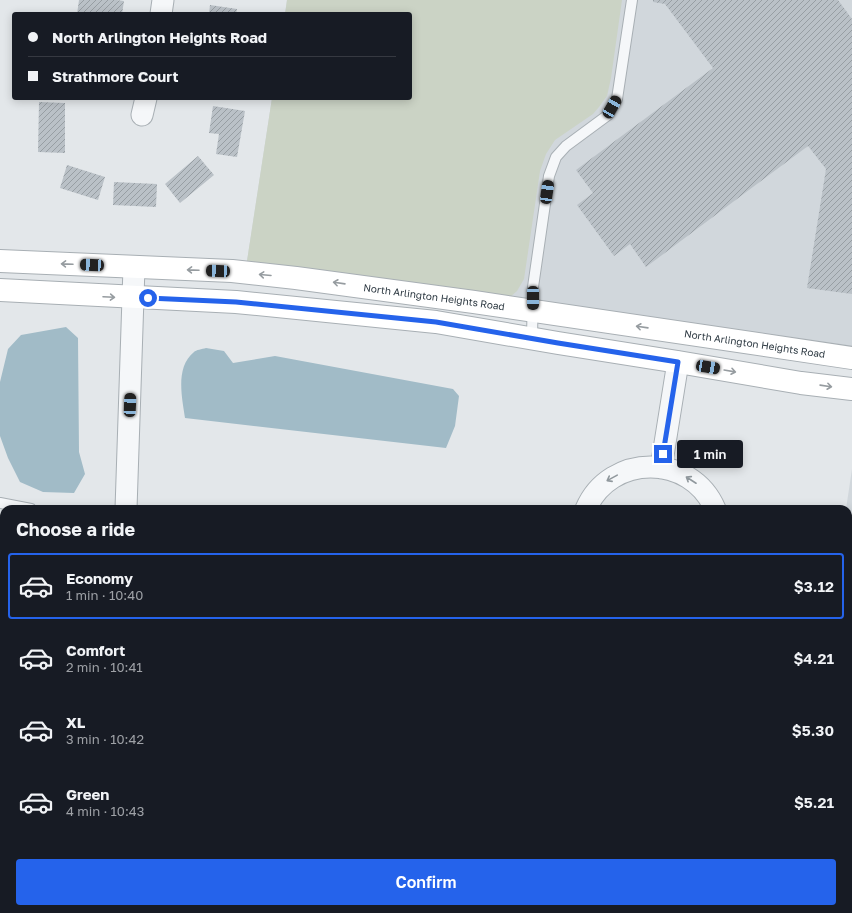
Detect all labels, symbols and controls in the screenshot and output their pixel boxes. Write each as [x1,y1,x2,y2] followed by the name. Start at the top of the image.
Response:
[52,28,267,46] text: North Arlington Heights Road
[52,67,178,85] text: Strathmore Court
[601,94,623,120] car
[539,179,555,205] car
[80,258,104,272] car
[61,260,74,267] one-way arrow
[206,265,230,277] car
[187,266,200,274] one-way arrow
[259,271,272,278] one-way arrow
[332,279,345,287] one-way arrow
[363,281,506,312] street label: North Arlington Heights Road
[527,286,539,310] car
[139,289,157,307] route start
[102,293,115,300] one-way arrow
[635,323,648,331] one-way arrow
[683,327,826,360] street label: North Arlington Heights Road
[695,359,721,375] car
[723,367,736,375] one-way arrow
[819,382,832,390] one-way arrow
[124,393,136,417] car
[677,440,743,468] callout: 1 min
[654,445,672,463] route end
[694,446,726,462] text: 1 min
[607,475,619,483] one-way arrow
[685,475,696,484] one-way arrow
[16,518,135,540] text: Choose a ride
[18,568,54,604] icon: car
[66,569,133,587] text: Economy
[794,577,834,595] text: $3.12
[66,587,143,603] text: 1 min · 10:40
[18,640,54,676] icon: car
[66,641,125,659] text: Comfort
[793,649,834,667] text: $4.21
[66,659,143,675] text: 2 min · 10:41
[18,712,54,748] icon: car
[66,713,85,731] text: XL
[792,721,834,739] text: $5.30
[66,731,144,747] text: 3 min · 10:42
[18,784,54,820] icon: car
[66,785,109,803] text: Green
[794,793,834,811] text: $5.21
[66,803,144,819] text: 4 min · 10:43
[16,859,836,905] button: Confirm

